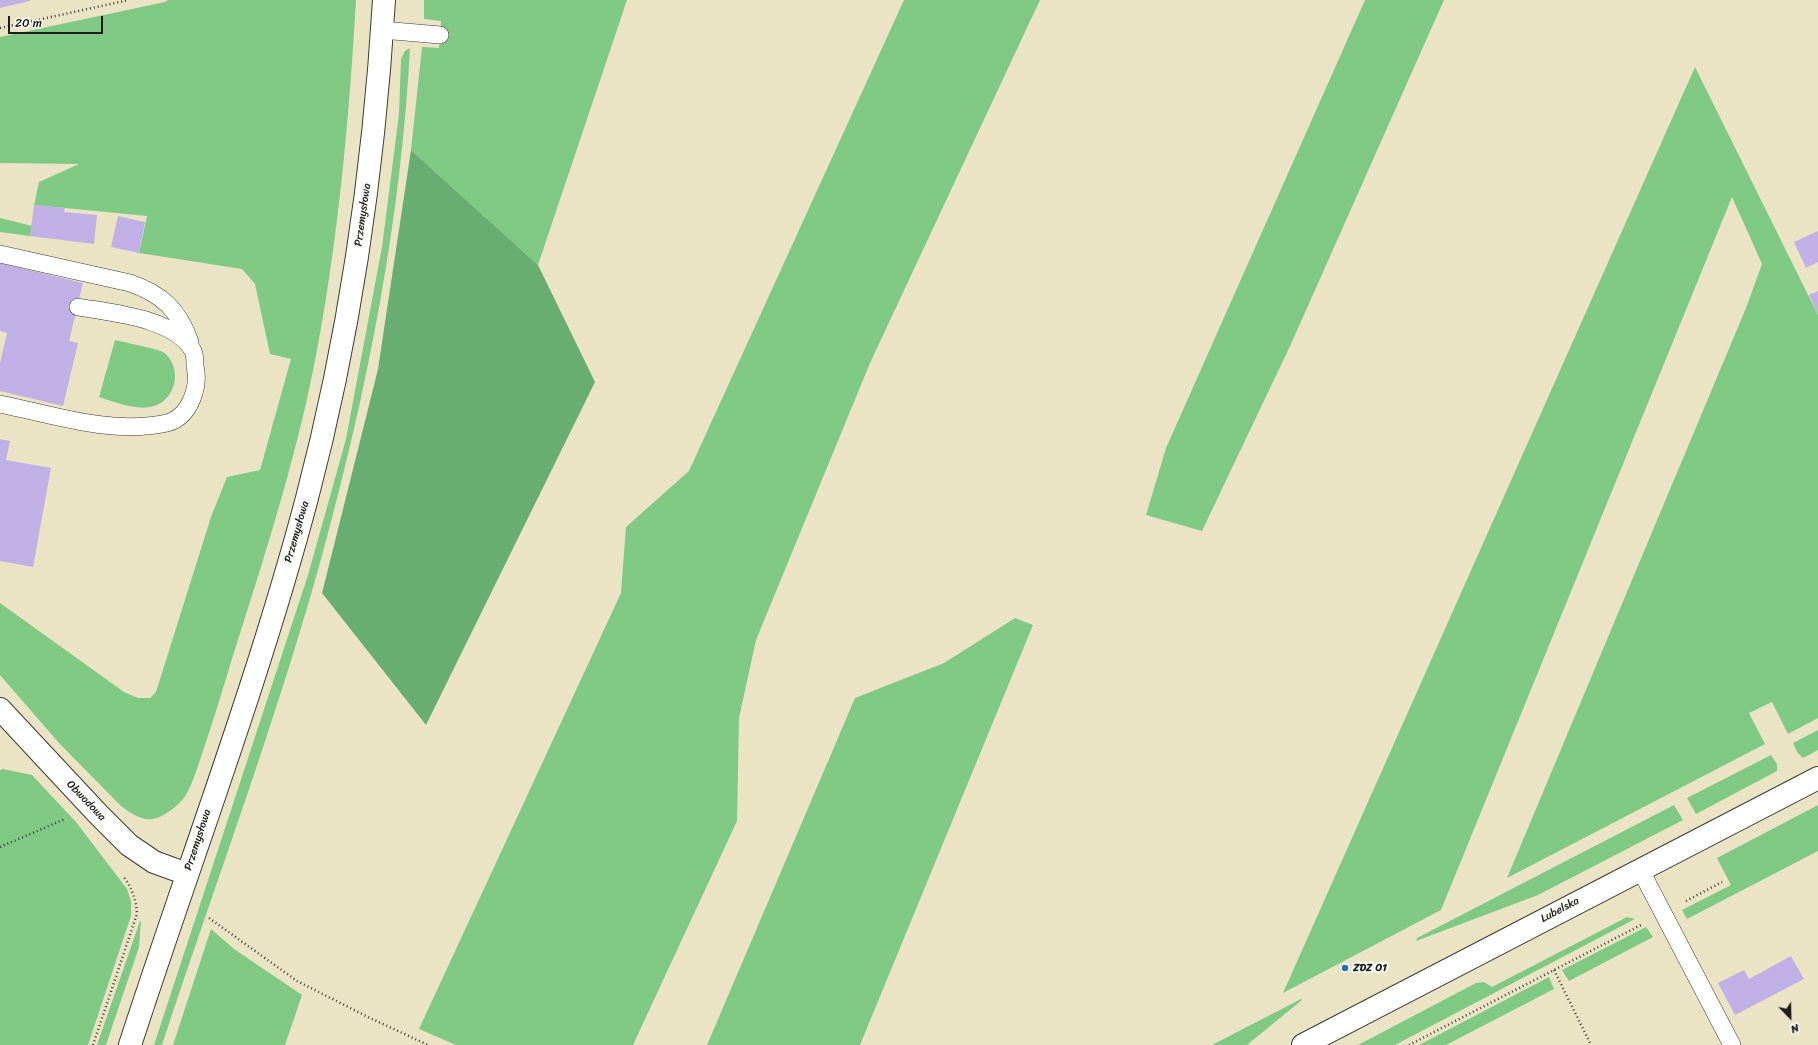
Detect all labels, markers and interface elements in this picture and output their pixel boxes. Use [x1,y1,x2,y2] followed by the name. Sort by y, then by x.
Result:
[10,8,105,34] scale bar
[15,12,42,34] text: 20 m
[352,183,374,247] street label: Przemysłowa
[282,500,312,564] street label: Przemysłowa
[64,778,108,824] street label: Obwodowa
[182,808,214,872] street label: Przemysłowa
[1539,894,1581,926] street label: Lubelska
[1353,961,1387,975] place label: ZDZ 01
[1340,963,1350,973] marker: ZDZ 01
[1770,997,1810,1037] north arrow
[1788,1018,1802,1039] text: N

